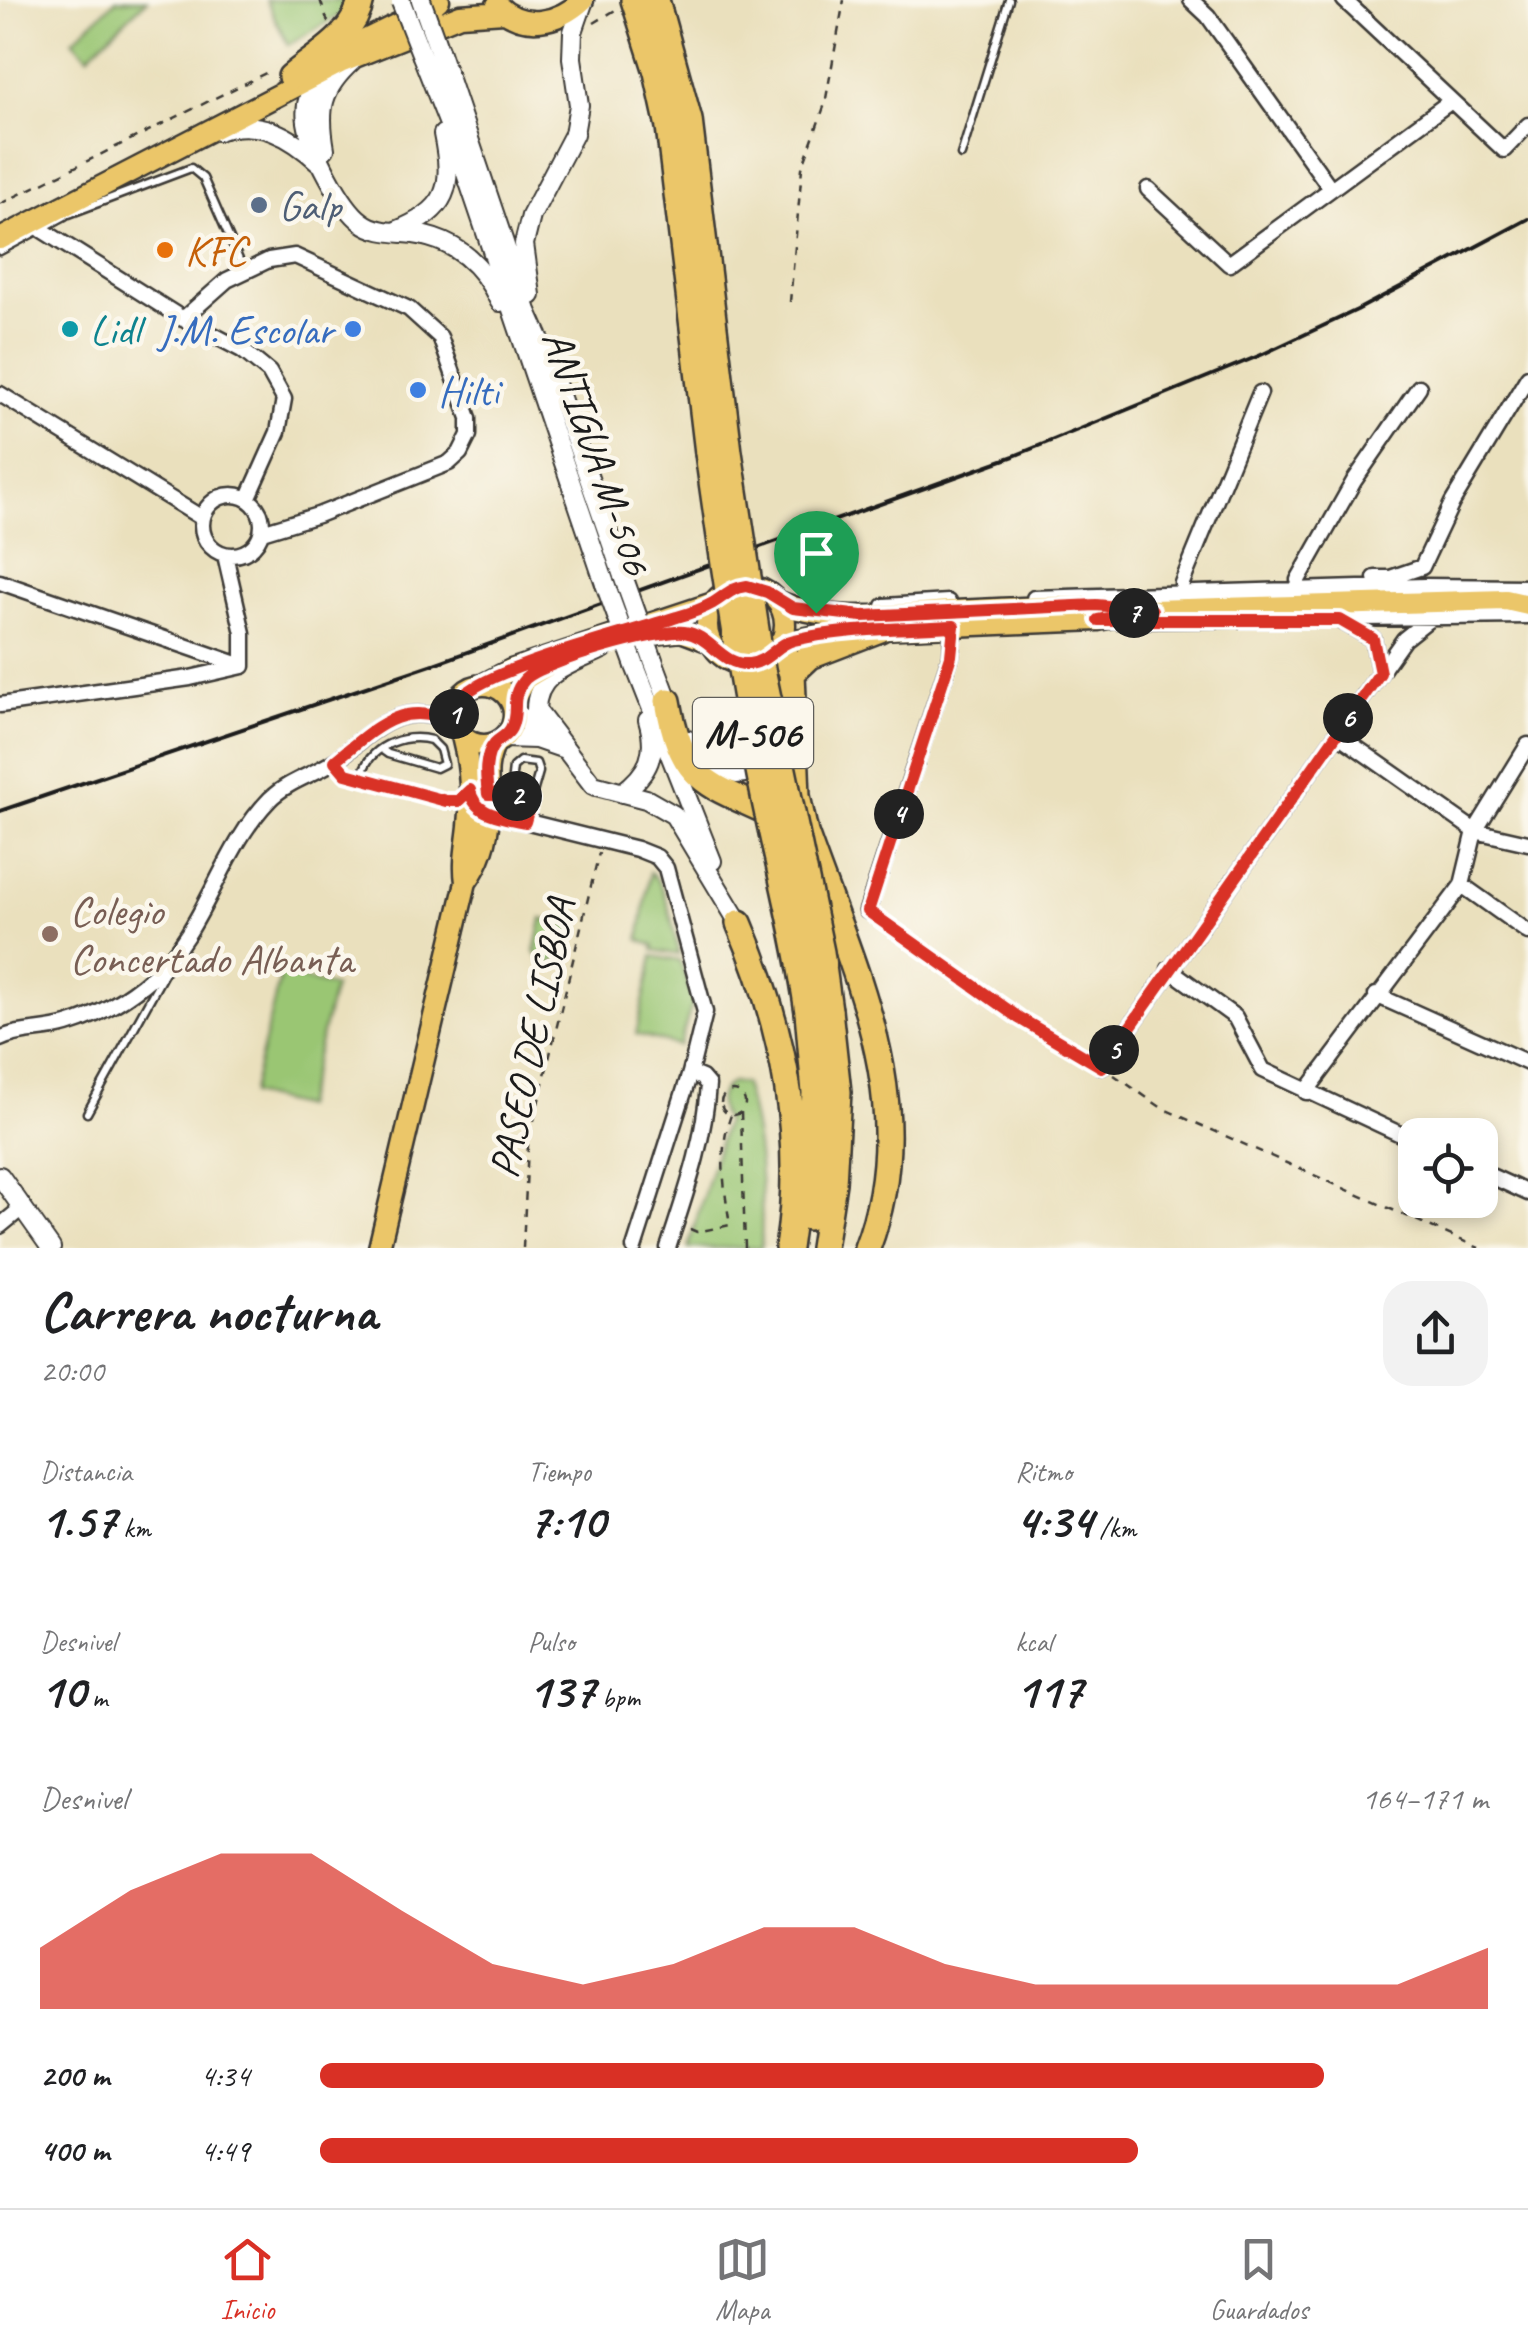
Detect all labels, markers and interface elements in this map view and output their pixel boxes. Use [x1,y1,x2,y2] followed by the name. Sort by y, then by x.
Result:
[279,180,343,233] place label: Galp
[248,194,270,216] marker: Galp
[185,225,251,278] place label: KFC
[154,239,176,261] marker: KFC
[90,304,147,357] place label: Lidl
[156,304,337,357] place label: J.M. Escolar
[59,318,81,340] marker: Lidl
[342,318,364,340] marker: J.M. Escolar
[530,323,663,583] street label: ANTIGUA M-506
[438,365,504,418] place label: Hilti
[407,379,429,401] marker: Hilti
[774,511,859,614] pin
[789,526,844,581] icon: arrive
[1109,588,1159,638] pin: 7
[1128,595,1140,630] text: 7
[429,689,479,739] pin: 1
[1323,693,1373,743] pin: 6
[448,696,460,731] text: 1
[693,698,813,768] road number: M-506
[1341,700,1355,735] text: 6
[492,771,542,821] pin: 2
[511,778,523,813] text: 2
[874,789,924,839] pin: 4
[893,796,905,831] text: 4
[70,885,357,986] place label: Colegio Concertado Albanta
[477,892,588,1182] street label: PASEO DE LISBOA
[39,923,61,945] marker: Colegio Concertado Albanta
[1089,1025,1139,1075] pin: 5
[1108,1032,1120,1067] text: 5
[1398,1118,1498,1218] map controls
[1398,1118,1498,1218] button: locate
[40,1277,377,1347] text: Carrera nocturna
[1383,1281,1488,1386] button: share
[40,1350,104,1391] text: 20:00
[40,1454,132,1489] text: Distancia
[528,1454,591,1489] text: Tiempo
[1015,1454,1072,1489] text: Ritmo
[40,1489,116,1552] text: 1.57
[528,1489,605,1552] text: 7:10
[1015,1489,1093,1552] text: 4:34
[116,1510,151,1545] text: km
[1093,1510,1136,1545] text: /km
[40,1624,116,1659] text: Desnivel
[528,1624,575,1659] text: Pulso
[1015,1624,1052,1659] text: kcal
[40,1659,85,1722] text: 10
[528,1659,595,1722] text: 137
[1015,1659,1083,1722] text: 117
[85,1680,107,1715] text: m
[595,1680,640,1715] text: bpm
[40,1778,127,1819] text: Desnivel
[1362,1778,1488,1819] text: 164–171 m
[40,2055,109,2096] text: 200 m
[200,2055,250,2096] text: 4:34
[40,2130,109,2171] text: 400 m
[200,2130,250,2171] text: 4:49
[220,2232,275,2327] tab: Inicio
[715,2232,770,2327] tab: Mapa
[1210,2232,1308,2327] tab: Guardados

